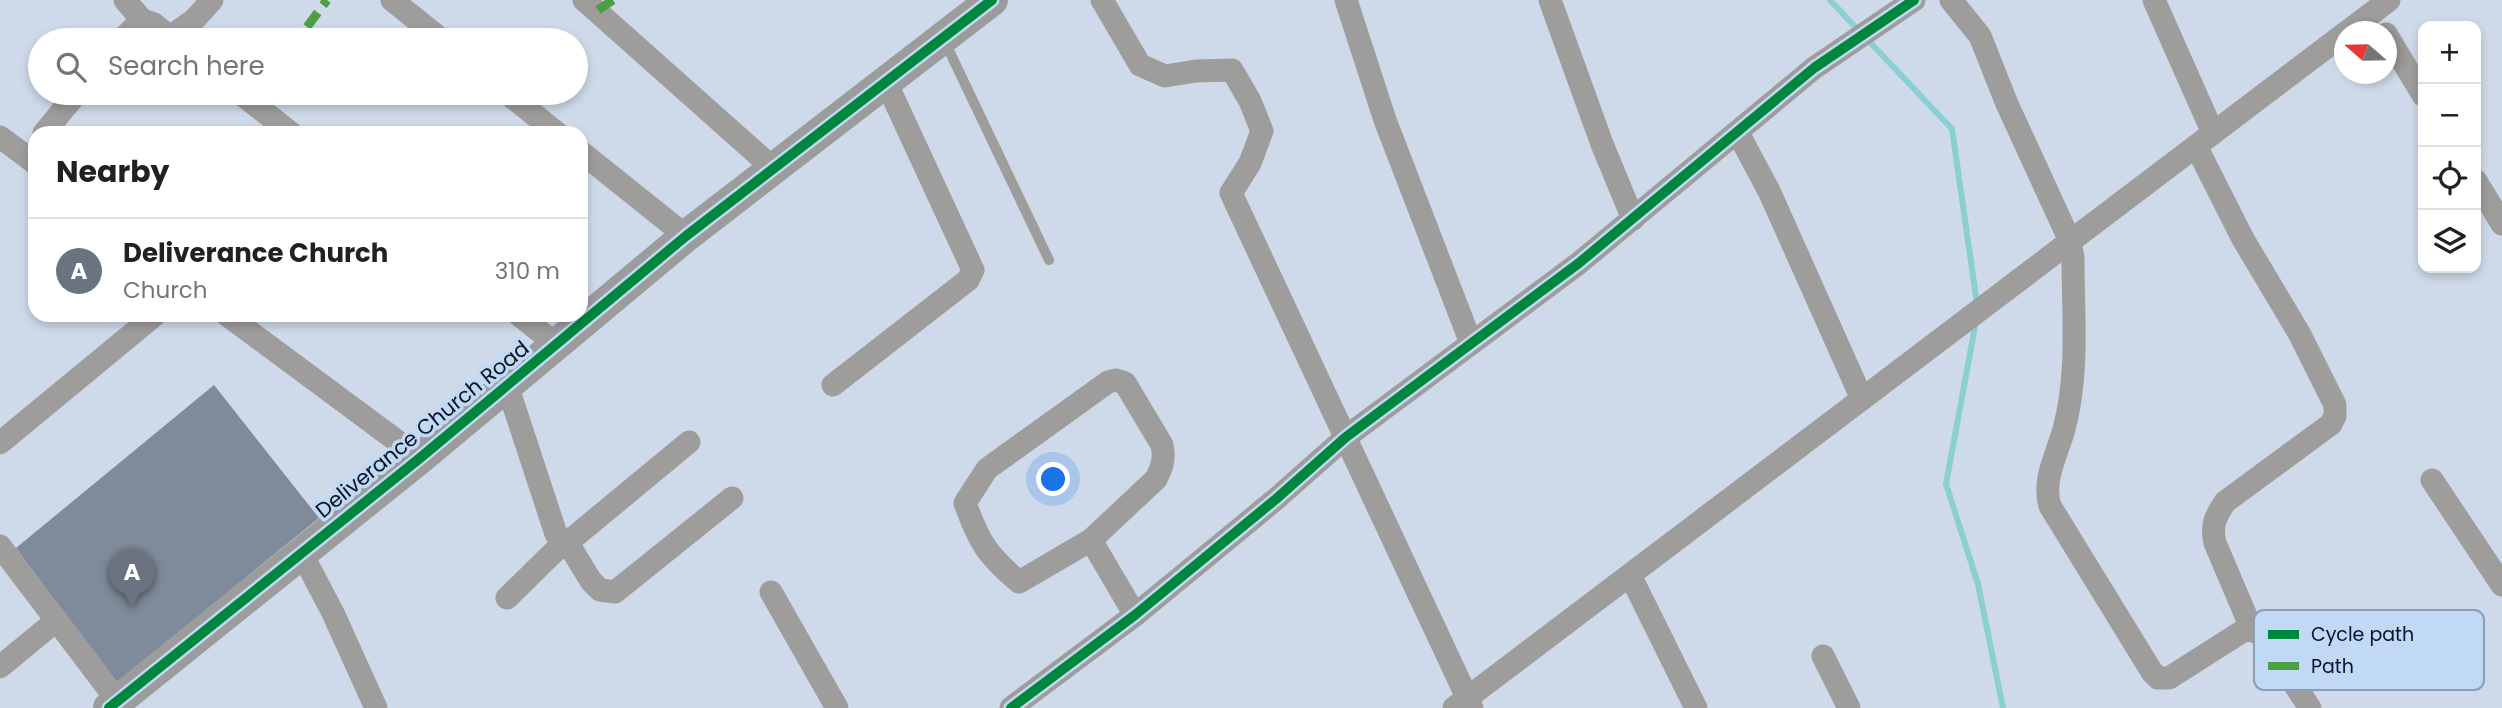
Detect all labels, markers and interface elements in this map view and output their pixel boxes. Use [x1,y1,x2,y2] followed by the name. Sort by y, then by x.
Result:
[2334,21,2397,84] north arrow
[2418,21,2481,273] map controls
[2418,21,2481,84] button: +
[28,28,588,105] search box
[52,48,90,86] icon: search
[108,48,265,84] text: Search here
[2418,84,2481,147] button: −
[2418,147,2481,210] button: locate
[56,150,170,193] text: Nearby
[2418,210,2481,273] button: layers
[123,235,388,271] text: Deliverance Church
[71,255,87,287] text: A
[495,255,560,287] text: 310 m
[123,274,207,306] text: Church
[309,334,535,524] street label: Deliverance Church Road
[1036,462,1070,496] your location
[109,549,155,607] pin: A
[2254,610,2484,690] legend
[2311,621,2414,648] text: Cycle path
[2311,653,2354,680] text: Path

